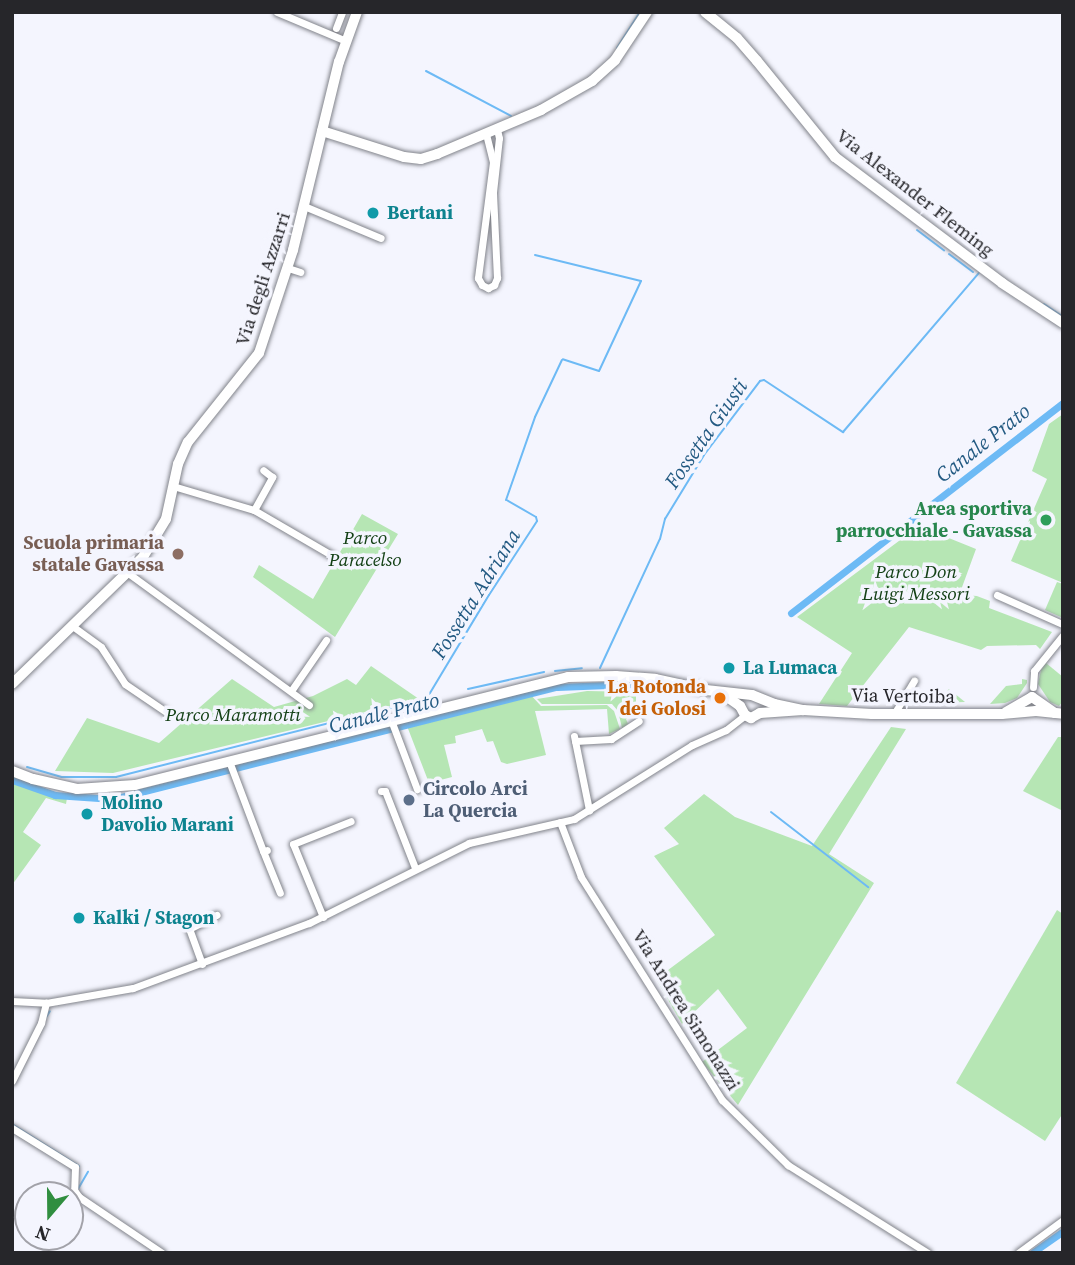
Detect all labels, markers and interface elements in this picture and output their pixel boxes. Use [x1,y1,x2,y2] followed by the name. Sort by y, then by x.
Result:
[831,124,999,262] street label: Via Alexander Fleming
[387,202,453,224] place label: Bertani
[365,205,381,221] marker: Bertani
[231,209,295,349] street label: Via degli Azzarri
[659,375,753,493] water label: Fossetta Giusti
[931,398,1035,488] water label: Canale Prato
[836,498,1032,542] place label: Area sportiva parrocchiale - Gavassa
[1038,512,1054,528] marker: Area sportiva parrocchiale - Gavassa
[426,524,526,664] water label: Fossetta Adriana
[328,527,402,571] park label: Parco Paracelso
[23,532,164,576] place label: Scuola primaria statale Gavassa
[170,546,186,562] marker: Scuola primaria statale Gavassa
[862,561,970,605] park label: Parco Don Luigi Messori
[743,657,837,679] place label: La Lumaca
[721,660,737,676] marker: La Lumaca
[607,676,706,720] place label: La Rotonda dei Golosi
[851,684,955,708] street label: Via Vertoiba
[326,687,442,739] water label: Canale Prato
[712,690,728,706] marker: La Rotonda dei Golosi
[165,704,301,726] park label: Parco Maramotti
[423,778,528,822] place label: Circolo Arci La Quercia
[101,792,234,836] place label: Molino Davolio Marani
[401,792,417,808] marker: Circolo Arci La Quercia
[79,806,95,822] marker: Molino Davolio Marani
[93,907,214,929] place label: Kalki / Stagon
[71,910,87,926] marker: Kalki / Stagon
[627,925,745,1095] street label: Via Andrea Simonazzi
[14,1181,84,1251] north arrow
[32,1219,53,1248] text: N

